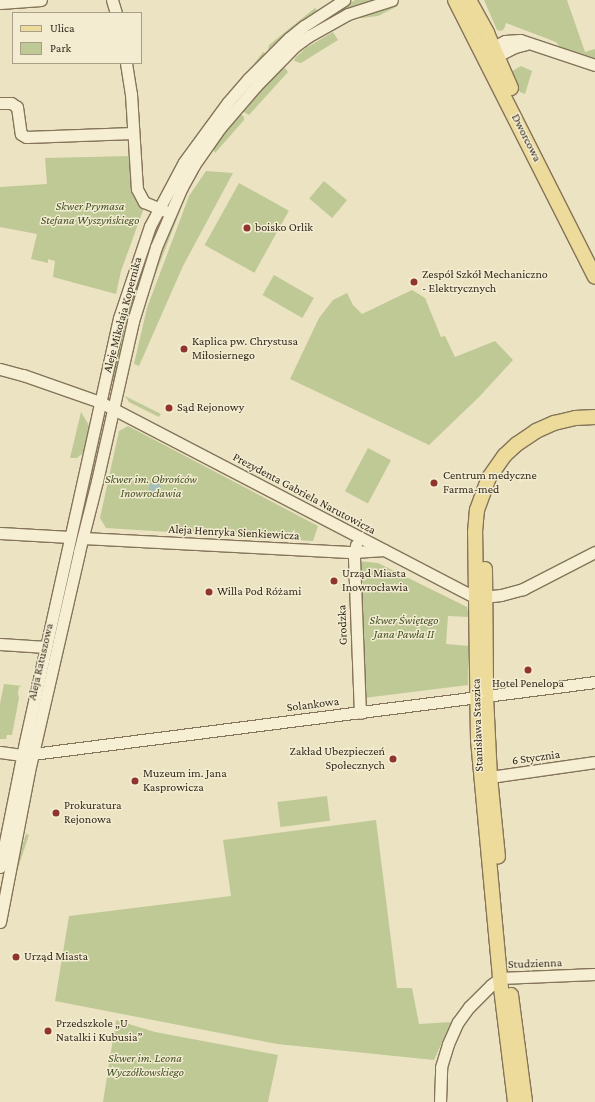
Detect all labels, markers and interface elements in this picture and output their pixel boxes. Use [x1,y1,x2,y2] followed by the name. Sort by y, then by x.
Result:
[12,12,142,64] legend
[50,21,75,35] text: Ulica
[50,41,71,55] text: Park
[508,112,544,164] street label: Dworcowa
[41,200,139,228] park label: Skwer Prymasa Stefana Wyszyńskiego
[255,221,313,235] place label: boisko Orlik
[242,223,252,233] marker: boisko Orlik
[101,256,145,374] street label: Aleje Mikołaja Kopernika
[422,268,548,296] place label: Zespół Szkół Mechaniczno - Elektrycznych
[409,277,419,287] marker: Zespół Szkół Mechaniczno - Elektrycznych
[192,335,298,363] place label: Kaplica pw. Chrystusa Miłosiernego
[179,344,189,354] marker: Kaplica pw. Chrystusa Miłosiernego
[177,401,244,415] place label: Sąd Rejonowy
[164,403,174,413] marker: Sąd Rejonowy
[230,450,378,538] street label: Prezydenta Gabriela Narutowicza
[443,469,537,497] place label: Centrum medyczne Farma-med
[105,473,197,501] park label: Skwer im. Obrońców Inowrocławia
[428,477,440,489] marker: Centrum medyczne Farma-med
[168,522,300,544] street label: Aleja Henryka Sienkiewicza
[342,567,408,595] place label: Urząd Miasta Inowrocławia
[329,576,339,586] marker: Urząd Miasta Inowrocławia
[217,585,301,599] place label: Willa Pod Różami
[204,587,214,597] marker: Willa Pod Różami
[335,605,351,645] street label: Grodzka
[370,614,438,642] park label: Skwer Świętego Jana Pawła II
[25,622,57,702] street label: Aleja Ratuszowa
[523,665,533,675] marker: Hotel Penelopa
[492,677,564,691] place label: Hotel Penelopa
[469,678,487,772] street label: Stanisława Staszica
[286,695,340,715] street label: Solankowa
[289,745,385,773] place label: Zakład Ubezpieczeń Społecznych
[511,747,561,769] street label: 6 Stycznia
[388,754,398,764] marker: Zakład Ubezpieczeń Społecznych
[143,767,227,795] place label: Muzeum im. Jana Kasprowicza
[130,776,140,786] marker: Muzeum im. Jana Kasprowicza
[64,799,122,827] place label: Prokuratura Rejonowa
[51,808,61,818] marker: Prokuratura Rejonowa
[24,950,88,964] place label: Urząd Miasta
[11,952,21,962] marker: Urząd Miasta
[508,956,562,972] street label: Studzienna
[56,1017,142,1045] place label: Przedszkole „U Natalki i Kubusia”
[43,1026,53,1036] marker: Przedszkole „U Natalki i Kubusia”
[106,1052,184,1080] park label: Skwer im. Leona Wyczółkowskiego

